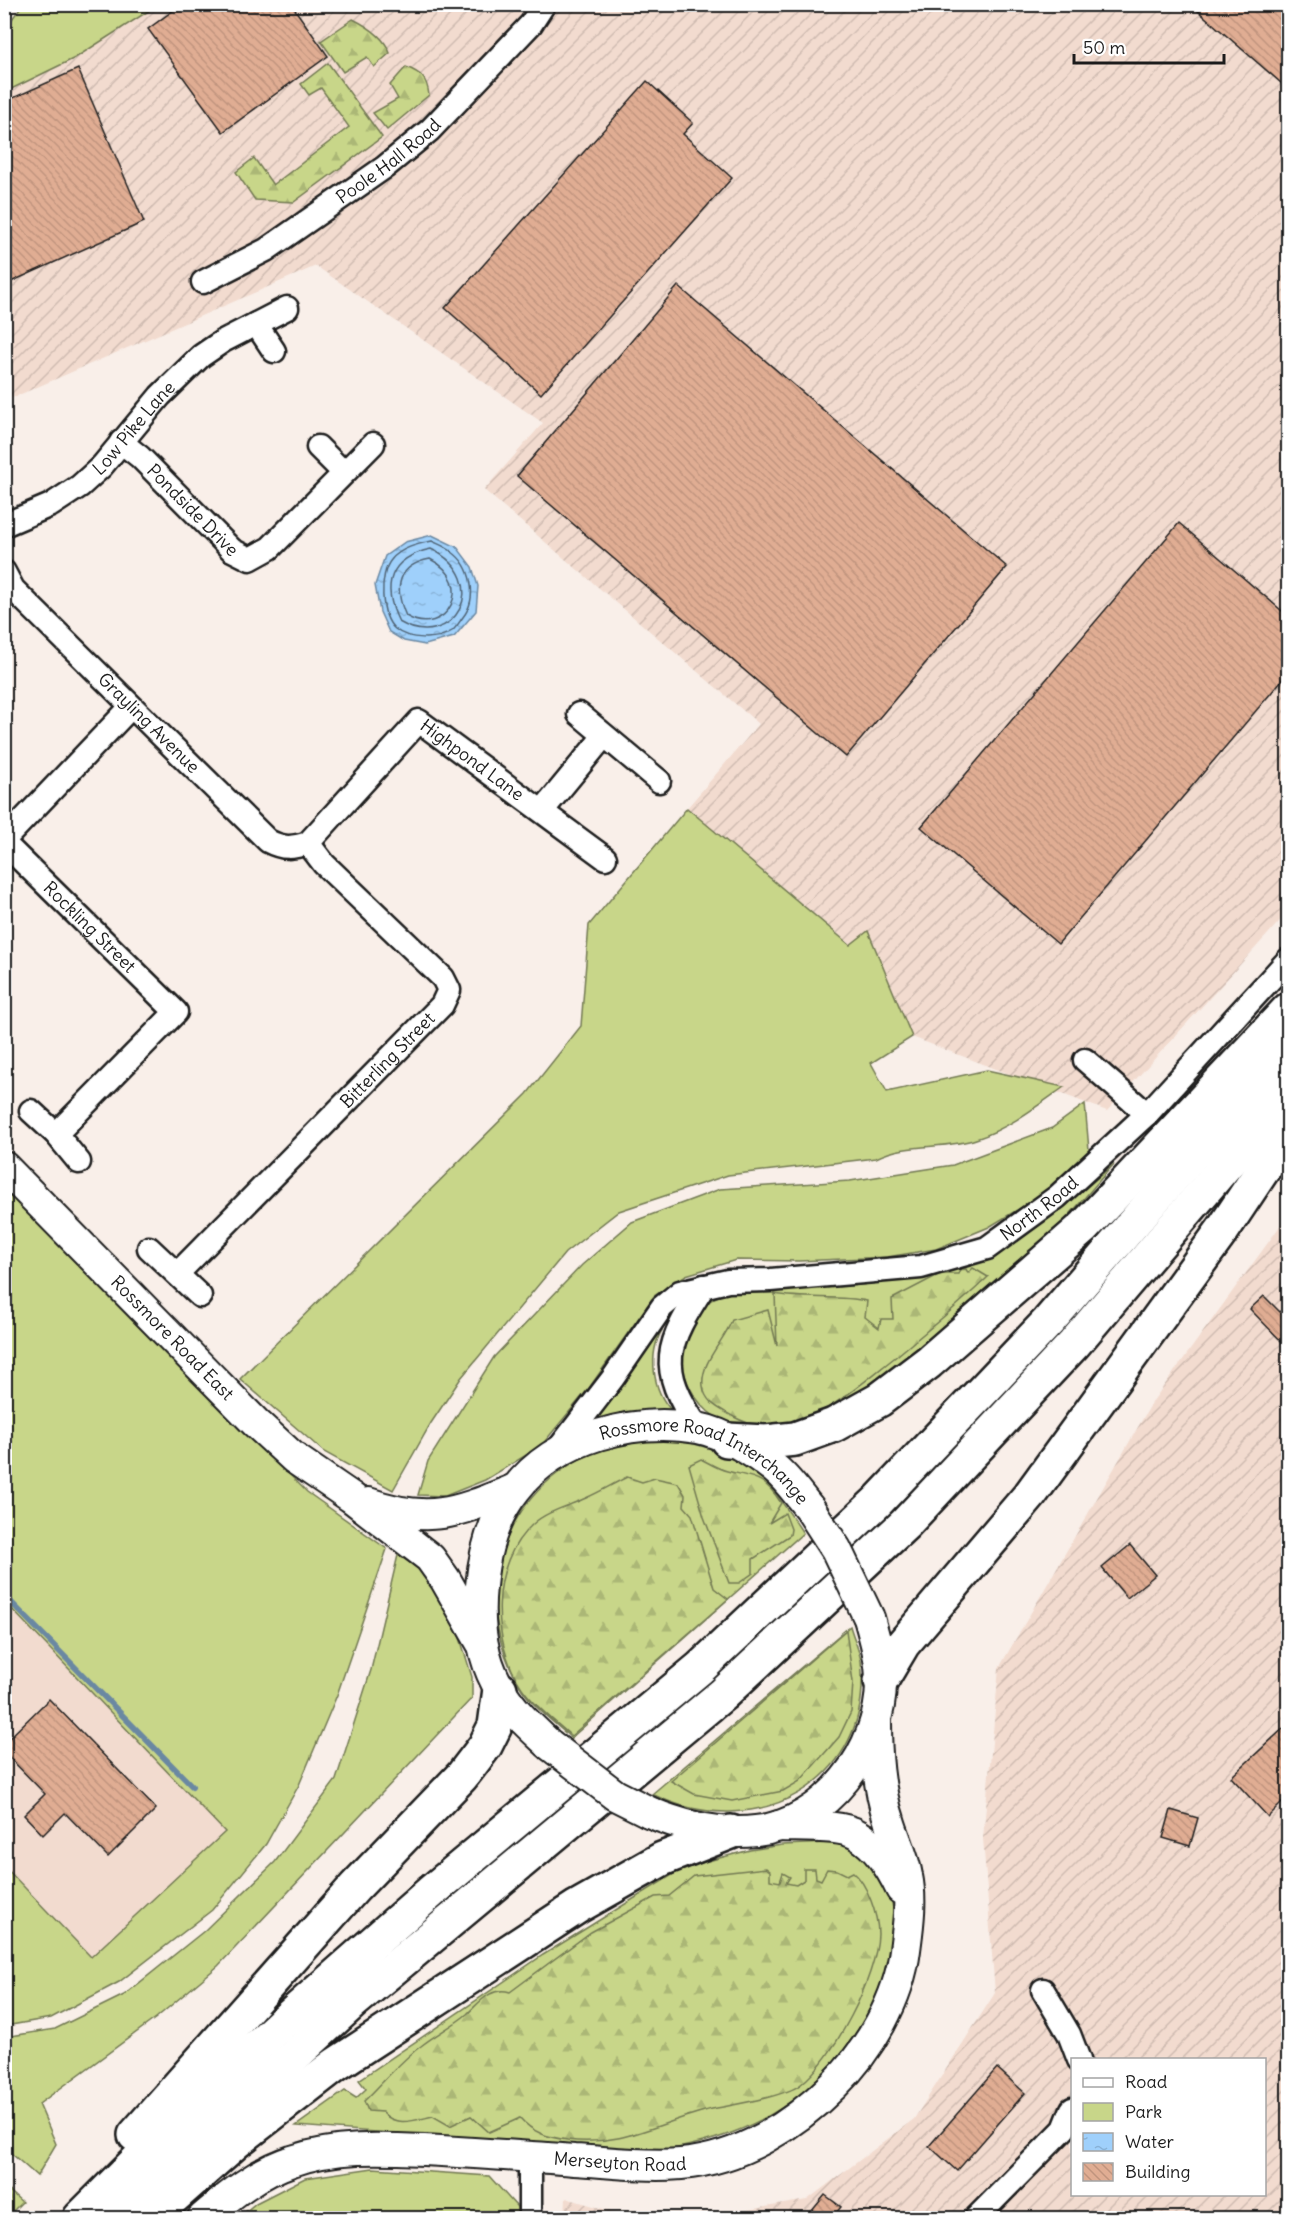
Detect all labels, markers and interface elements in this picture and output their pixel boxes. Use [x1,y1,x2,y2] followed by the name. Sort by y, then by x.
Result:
[1074,27,1224,65] scale bar
[1083,36,1125,59] text: 50 m
[331,113,446,209] street label: Poole Hall Road
[88,376,180,480] street label: Low Pike Lane
[142,459,244,561] street label: Pondside Drive
[93,668,205,778] street label: Grayling Avenue
[416,714,529,805] street label: Highpond Lane
[39,876,141,977] street label: Rockling Street
[335,1007,440,1113] street label: Bitterling Street
[995,1171,1083,1246] street label: North Road
[106,1270,239,1405] street label: Rossmore Road East
[596,1413,814,1509] street label: Rossmore Road Interchange
[1071,2058,1266,2196] legend
[1125,2070,1168,2093] text: Road
[1125,2100,1162,2123] text: Park
[1125,2130,1175,2153] text: Water
[553,2146,688,2176] street label: Merseyton Road
[1125,2160,1190,2183] text: Building

